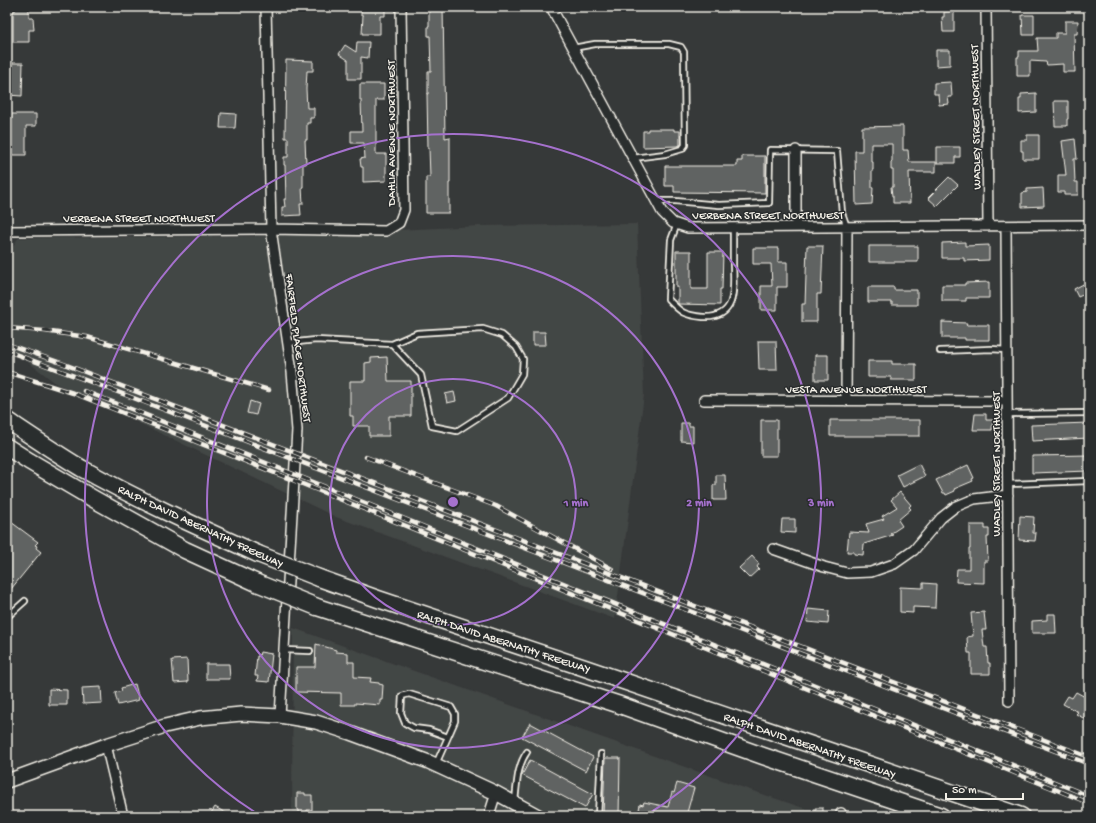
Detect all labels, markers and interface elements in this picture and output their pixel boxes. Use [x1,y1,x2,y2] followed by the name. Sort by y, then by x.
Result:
[969,43,985,190] street label: WADLEY STREET NORTHWEST
[386,59,400,207] street label: DAHLIA AVENUE NORTHWEST
[691,210,845,224] street label: VERBENA STREET NORTHWEST
[62,213,216,227] street label: VERBENA STREET NORTHWEST
[281,272,313,425] street label: FAIRFIELD PLACE NORTHWEST
[784,384,928,398] street label: VESTA AVENUE NORTHWEST
[991,390,1005,536] street label: WADLEY STREET NORTHWEST
[115,483,286,573] street label: RALPH DAVID ABERNATHY FREEWAY
[446,495,460,509] centre of rings
[563,497,589,511] text: 1 min
[686,497,712,511] text: 2 min
[807,497,834,511] text: 3 min
[415,608,592,678] street label: RALPH DAVID ABERNATHY FREEWAY
[721,711,898,783] street label: RALPH DAVID ABERNATHY FREEWAY
[946,775,1023,801] scale bar
[952,784,977,798] text: 50 m

